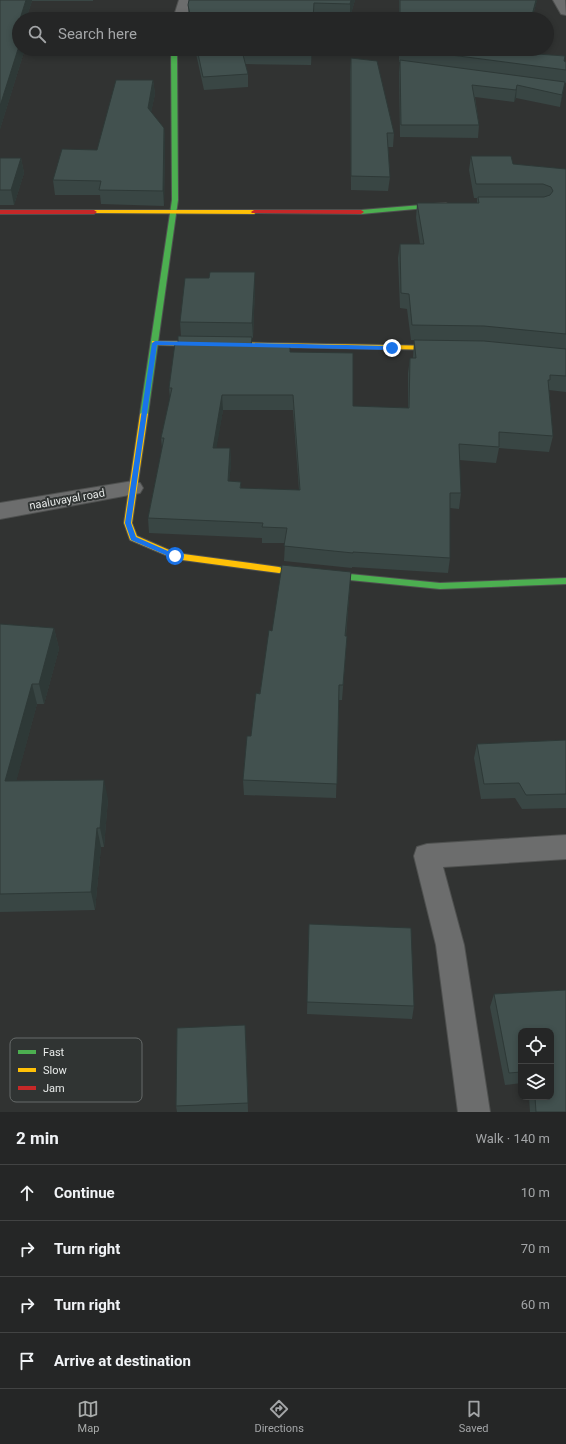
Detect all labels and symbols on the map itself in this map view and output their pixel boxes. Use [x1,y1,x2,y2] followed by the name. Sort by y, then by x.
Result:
[383,339,401,357] route end
[28,486,106,513] street label: naaluvayal road
[166,547,184,565] route start
[10,1038,142,1102] legend
[43,1046,65,1059] text: Fast
[43,1064,67,1077] text: Slow
[43,1082,65,1095] text: Jam

